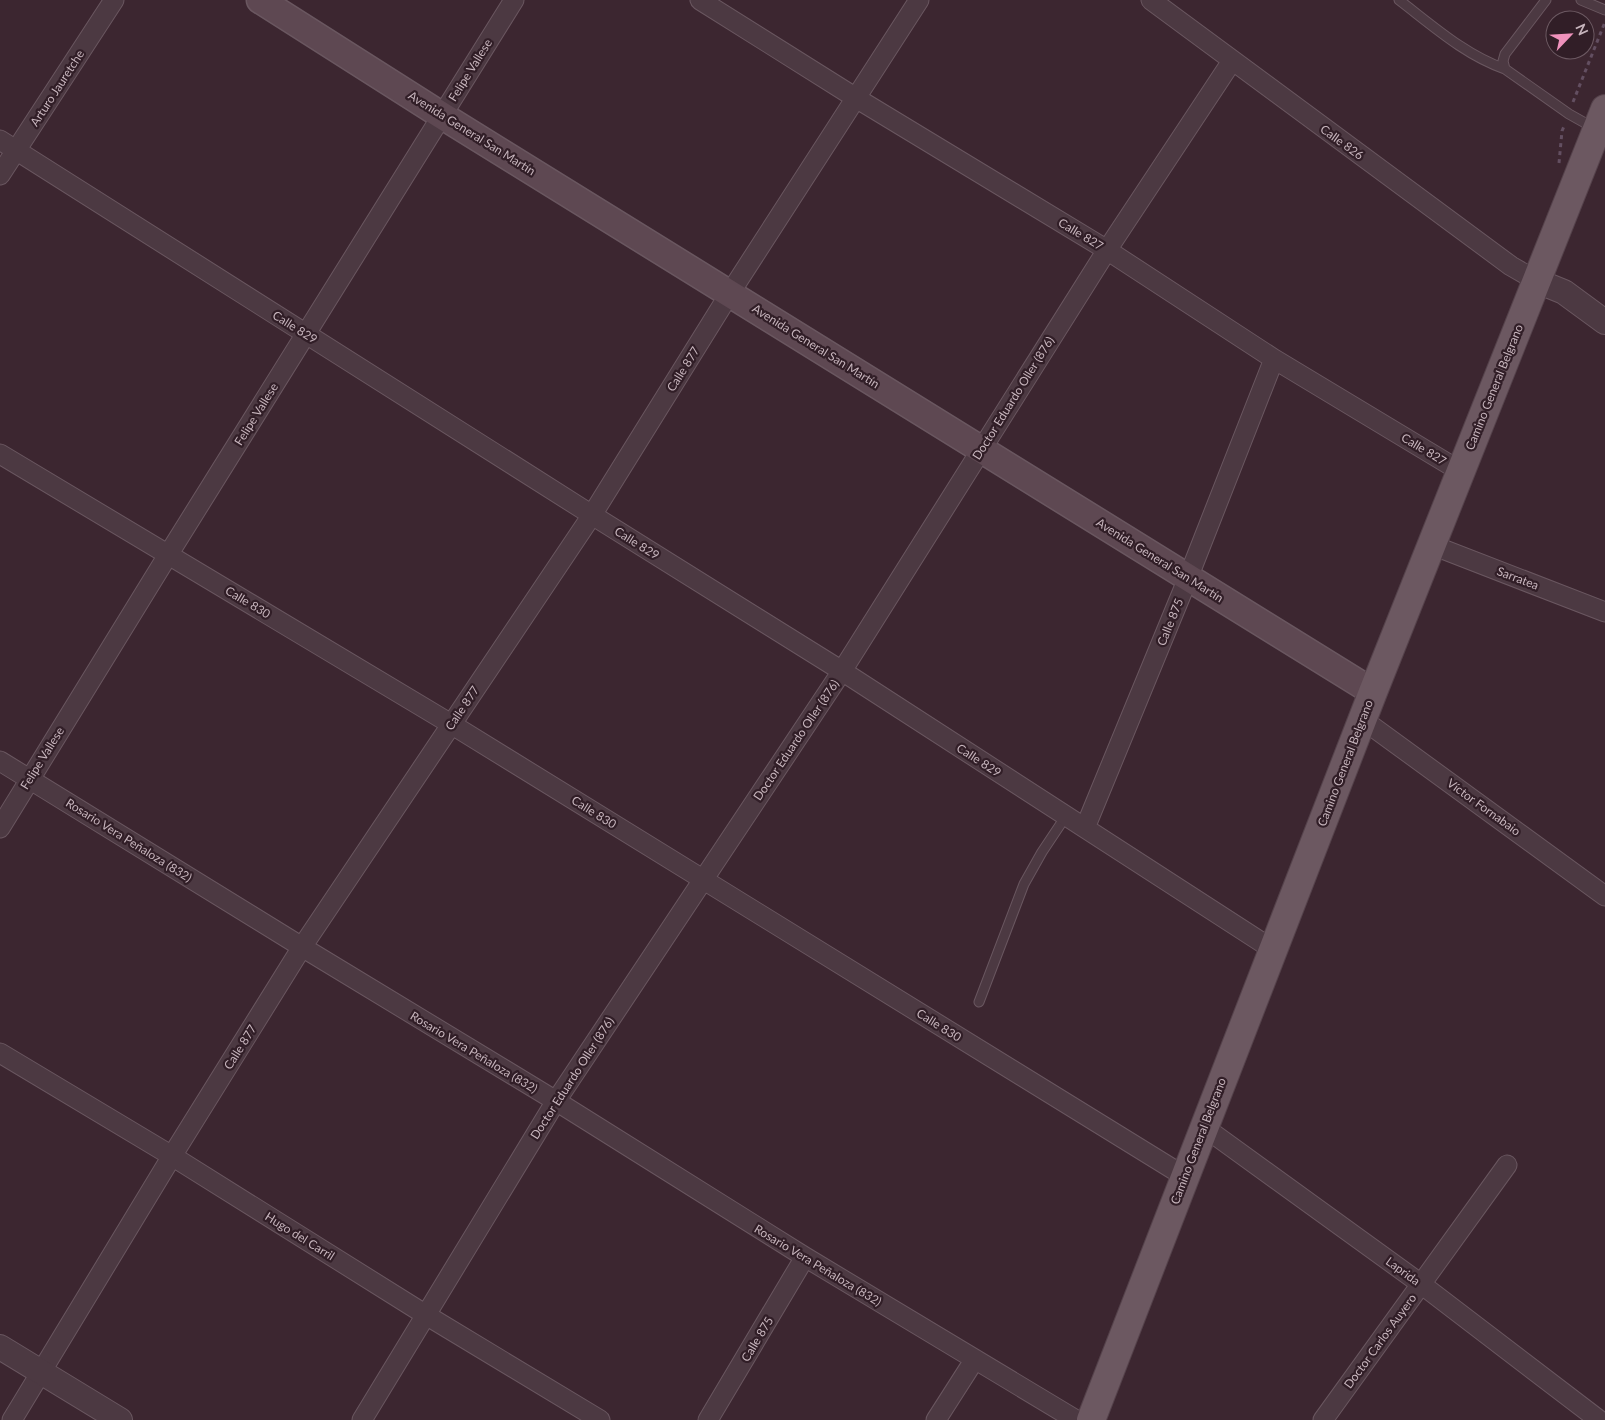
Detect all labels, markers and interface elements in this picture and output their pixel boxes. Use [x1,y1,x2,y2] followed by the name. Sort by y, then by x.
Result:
[1545,10,1595,60] north arrow
[1572,21,1592,38] text: N
[445,36,495,104] street label: Felipe Vallese
[27,47,87,129] street label: Arturo Jauretche
[406,88,538,178] street label: Avenida General San Martín
[1317,121,1367,163] street label: Calle 826
[1056,215,1106,253] street label: Calle 827
[750,301,882,391] street label: Avenida General San Martín
[270,307,320,347] street label: Calle 829
[1462,322,1526,452] street label: Camino General Belgrano
[969,334,1057,462] street label: Doctor Eduardo Oller (876)
[663,344,703,394] street label: Calle 877
[231,380,281,448] street label: Felipe Vallese
[1399,430,1449,468] street label: Calle 827
[1094,515,1226,605] street label: Avenida General San Martín
[612,523,662,563] street label: Calle 829
[1495,563,1541,593] street label: Sarratea
[223,583,273,621] street label: Calle 830
[1154,596,1186,648] street label: Calle 875
[750,677,842,803] street label: Doctor Eduardo Oller (876)
[442,683,482,733] street label: Calle 877
[1314,697,1376,828] street label: Camino General Belgrano
[17,724,67,792] street label: Felipe Vallese
[954,740,1004,780] street label: Calle 829
[1444,775,1524,839] street label: Víctor Fornabaio
[569,792,619,832] street label: Calle 830
[63,795,195,885] street label: Rosario Vera Peñaloza (832)
[914,1005,964,1045] street label: Calle 830
[408,1008,540,1096] street label: Rosario Vera Peñaloza (832)
[527,1014,617,1142] street label: Doctor Eduardo Oller (876)
[220,1022,260,1072] street label: Calle 877
[1167,1075,1229,1206] street label: Camino General Belgrano
[262,1209,338,1263] street label: Hugo del Carril
[752,1221,884,1309] street label: Rosario Vera Peñaloza (832)
[1383,1254,1423,1288] street label: Laprida
[1341,1290,1420,1391] street label: Doctor Carlos Auyero
[738,1314,776,1364] street label: Calle 875

